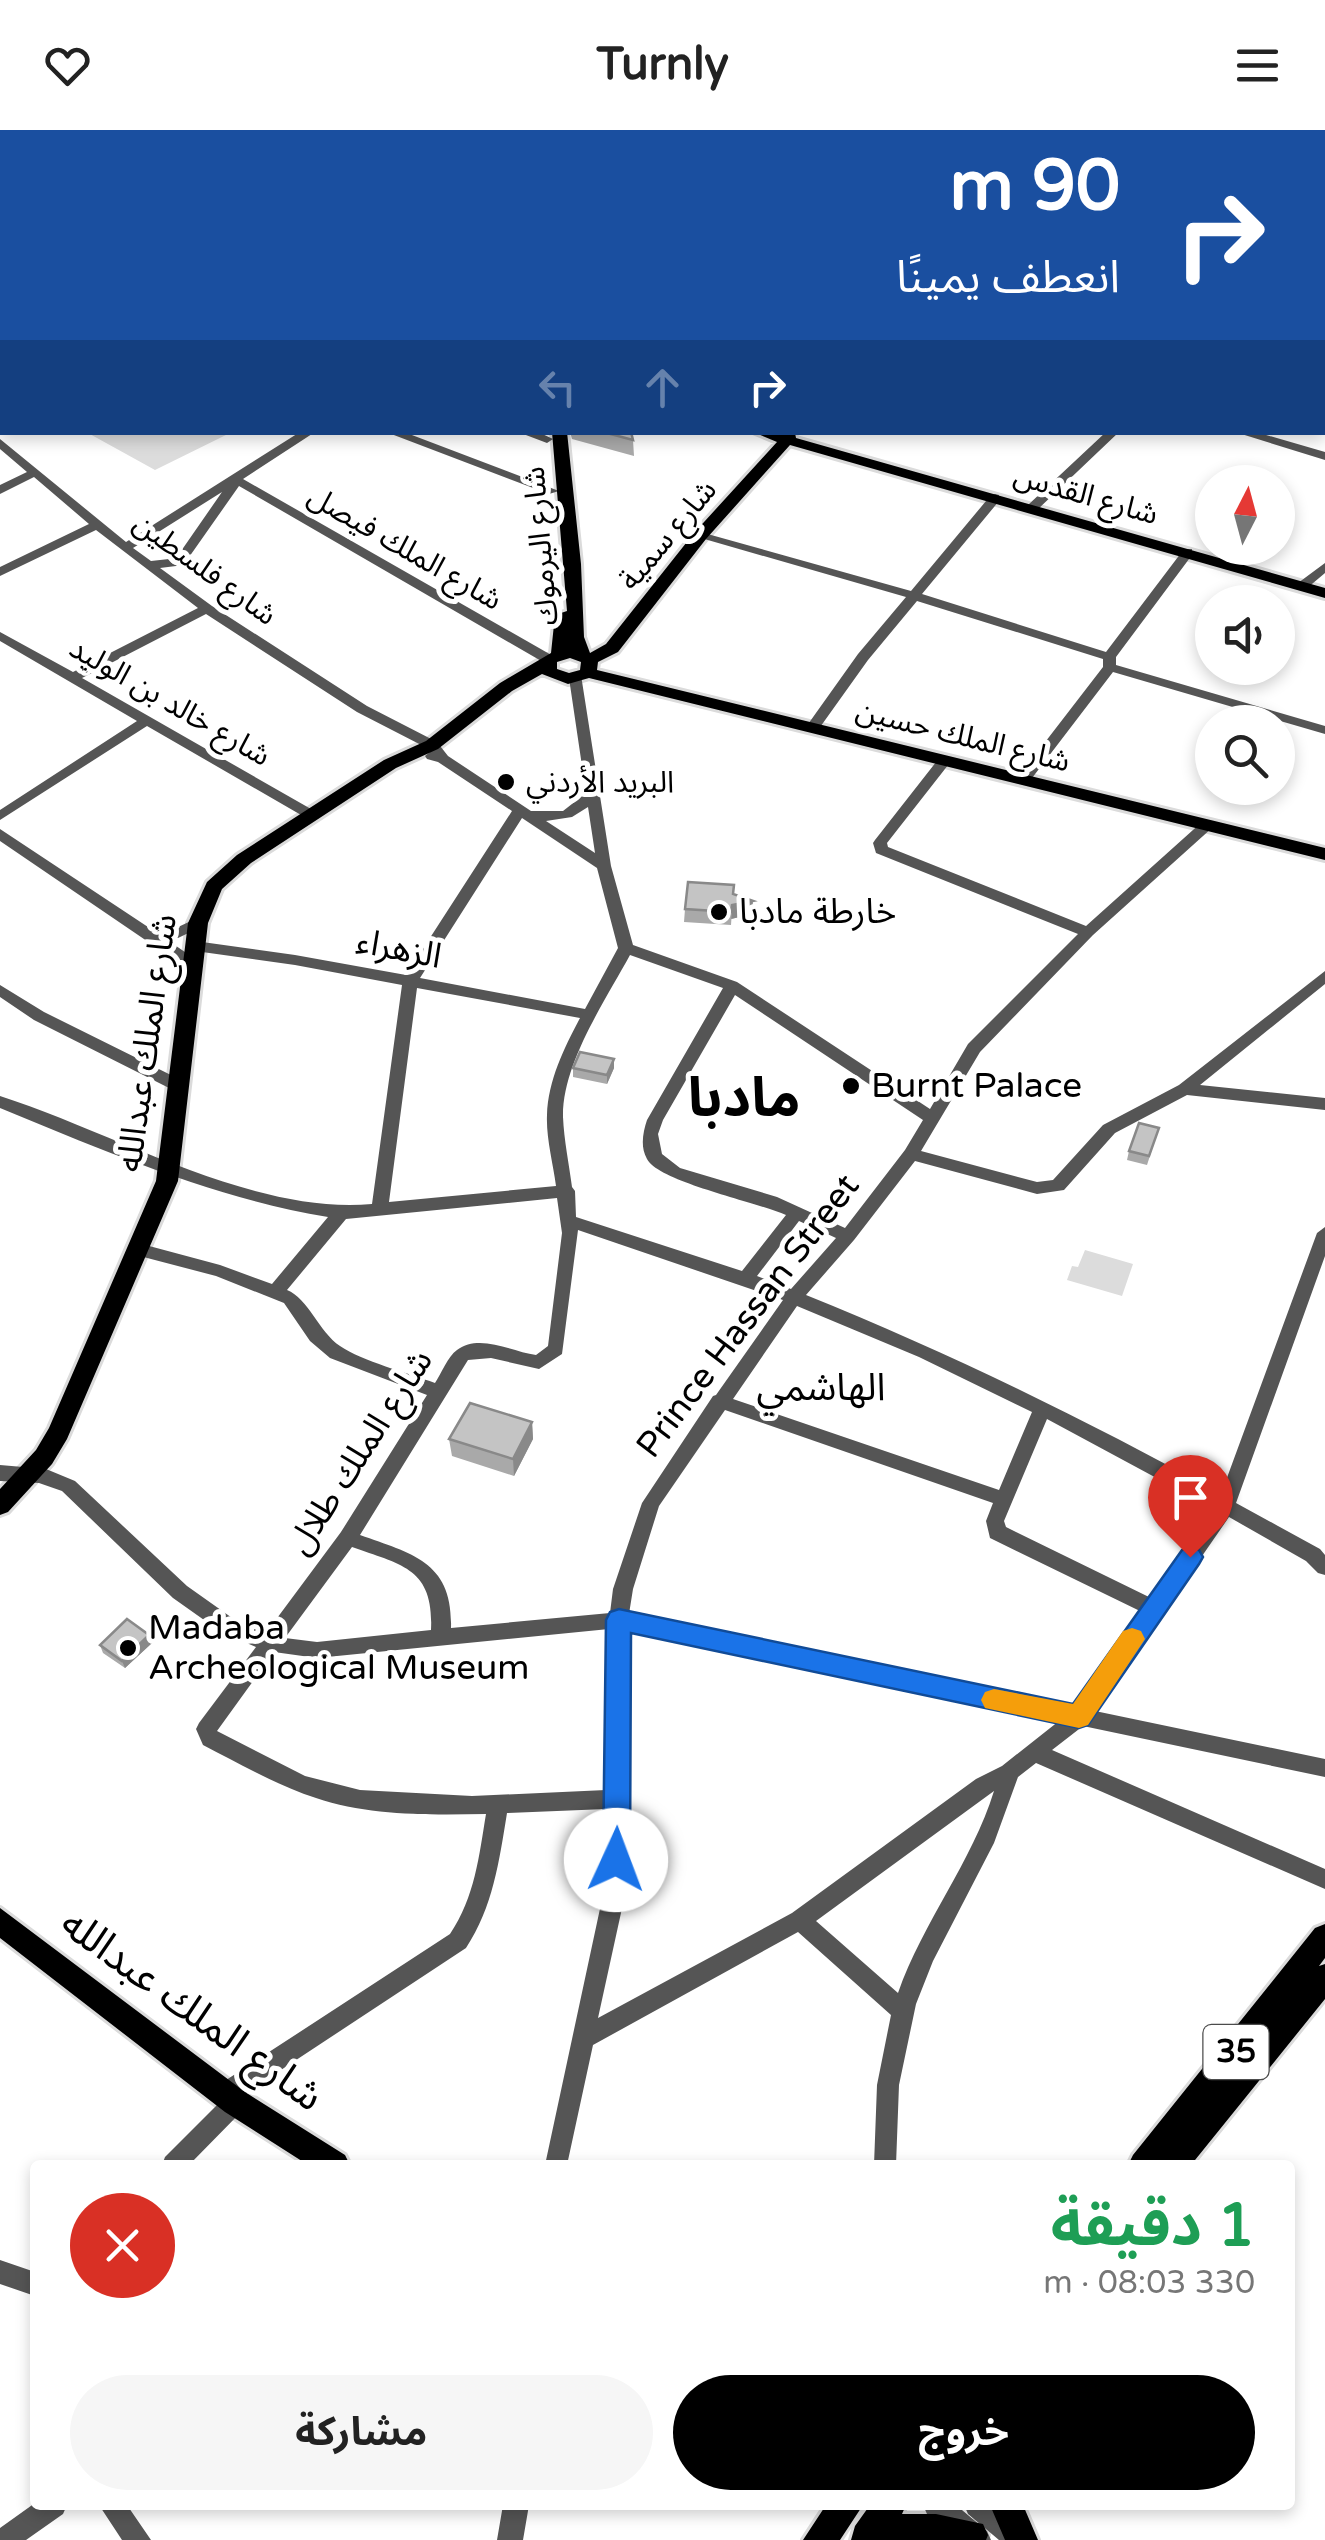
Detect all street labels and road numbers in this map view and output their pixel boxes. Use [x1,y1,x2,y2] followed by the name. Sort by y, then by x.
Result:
[1009,457,1162,536] street label: شارع القدس
[516,465,569,627] street label: شارع اليرموك
[611,472,727,600] street label: شارع سمية
[300,477,509,621] street label: شارع الملك فيصل
[124,504,284,636] street label: شارع فلسطين
[61,629,277,777] street label: شارع خالد بن الوليد
[851,692,1074,783] street label: شارع الملك حسين
[108,911,190,1175] street label: شارع الملك عبدالله
[353,920,445,978] street label: الزهراء
[628,1166,868,1466] street label: Prince Hassan Street
[278,1342,445,1565] street label: شارع الملك طلال
[48,1898,333,2126] street label: شارع الملك عبدالله
[1204,2025,1268,2079] road number: 35

